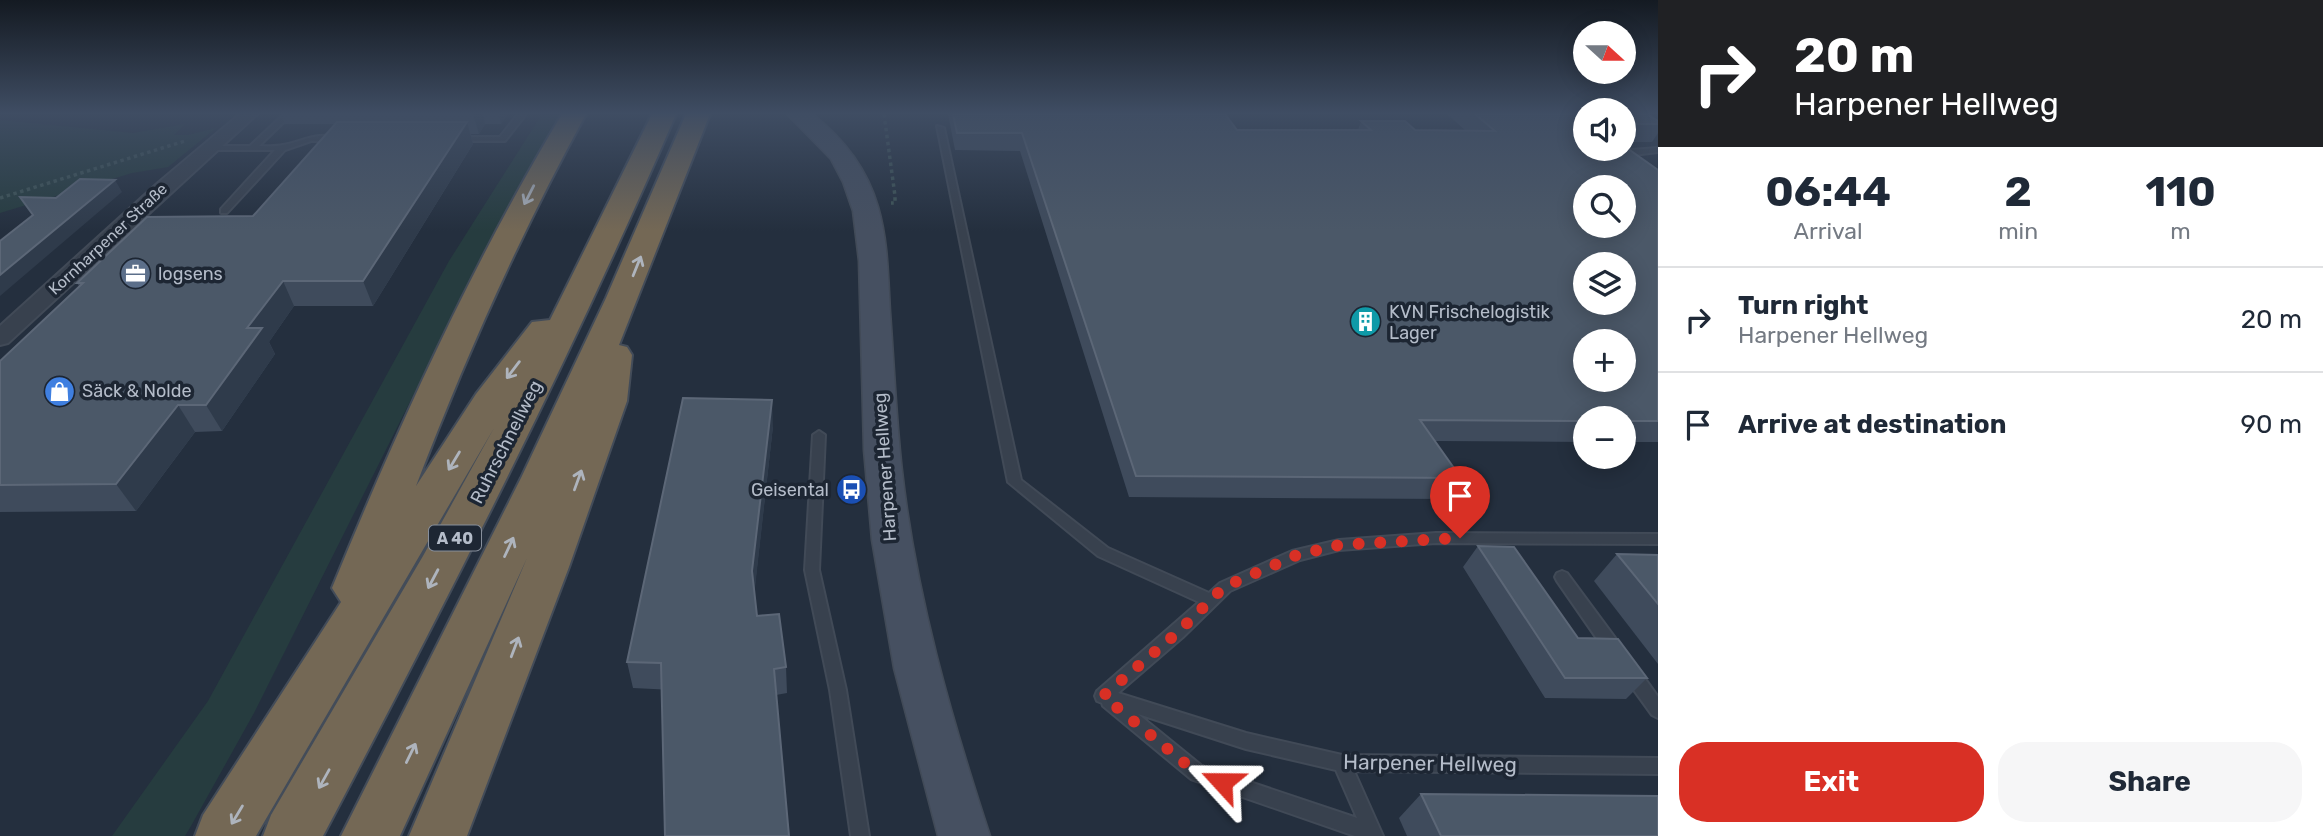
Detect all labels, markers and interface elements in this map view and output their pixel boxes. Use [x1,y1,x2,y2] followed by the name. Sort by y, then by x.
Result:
[1573,21,1636,84] north arrow
[1573,21,1636,469] map controls
[1794,26,1915,84] text: 20 m
[1679,28,1770,119] icon: right
[1794,85,2059,123] text: Harpener Hellweg
[1573,98,1636,161] button: sound
[1765,167,1891,217] text: 06:44
[2004,167,2032,217] text: 2
[2145,167,2216,217] text: 110
[1573,175,1636,238] button: search
[45,179,171,299] street label: Kornharpener Straße
[521,184,535,205] one-way arrow
[1794,217,1863,245] text: Arrival
[1998,217,2038,245] text: min
[2170,217,2191,245] text: m
[1573,252,1636,315] button: layers
[632,256,645,277] one-way arrow
[118,257,152,291] office icon: logsens
[158,263,223,285] place label: logsens
[1738,290,1868,321] text: Turn right
[1389,301,1551,344] place label: KVN Frischelogistik Lager
[1679,301,1717,339] icon: right
[2241,304,2302,335] text: 20 m
[1349,305,1383,339] building icon: KVN Frischelogistik Lager
[1738,321,1928,349] text: Harpener Hellweg
[1573,329,1636,392] button: +
[505,360,520,379] one-way arrow
[42,374,76,408] shop icon: Säck & Nolde
[465,377,547,507] street label: Ruhrschnellweg
[82,380,192,402] place label: Säck & Nolde
[869,392,901,542] street label: Harpener Hellweg
[1573,406,1636,469] button: −
[1679,406,1717,444] icon: arrive
[1738,409,2006,440] text: Arrive at destination
[2241,409,2302,440] text: 90 m
[447,451,461,471] one-way arrow
[1430,466,1490,538] pin
[573,470,586,492] one-way arrow
[835,473,869,507] bus stop icon: Geisental
[1441,477,1479,515] icon: arrive
[751,479,829,501] place label: Geisental
[429,526,481,551] road number: A 40
[503,537,516,558] one-way arrow
[426,568,439,589] one-way arrow
[510,636,523,658] one-way arrow
[1679,742,1984,822] button: Exit
[1998,742,2302,822] button: Share
[405,743,418,764] one-way arrow
[1185,745,1259,819] position arrow
[1343,749,1517,777] street label: Harpener Hellweg
[317,768,330,789] one-way arrow
[230,804,244,824] one-way arrow

